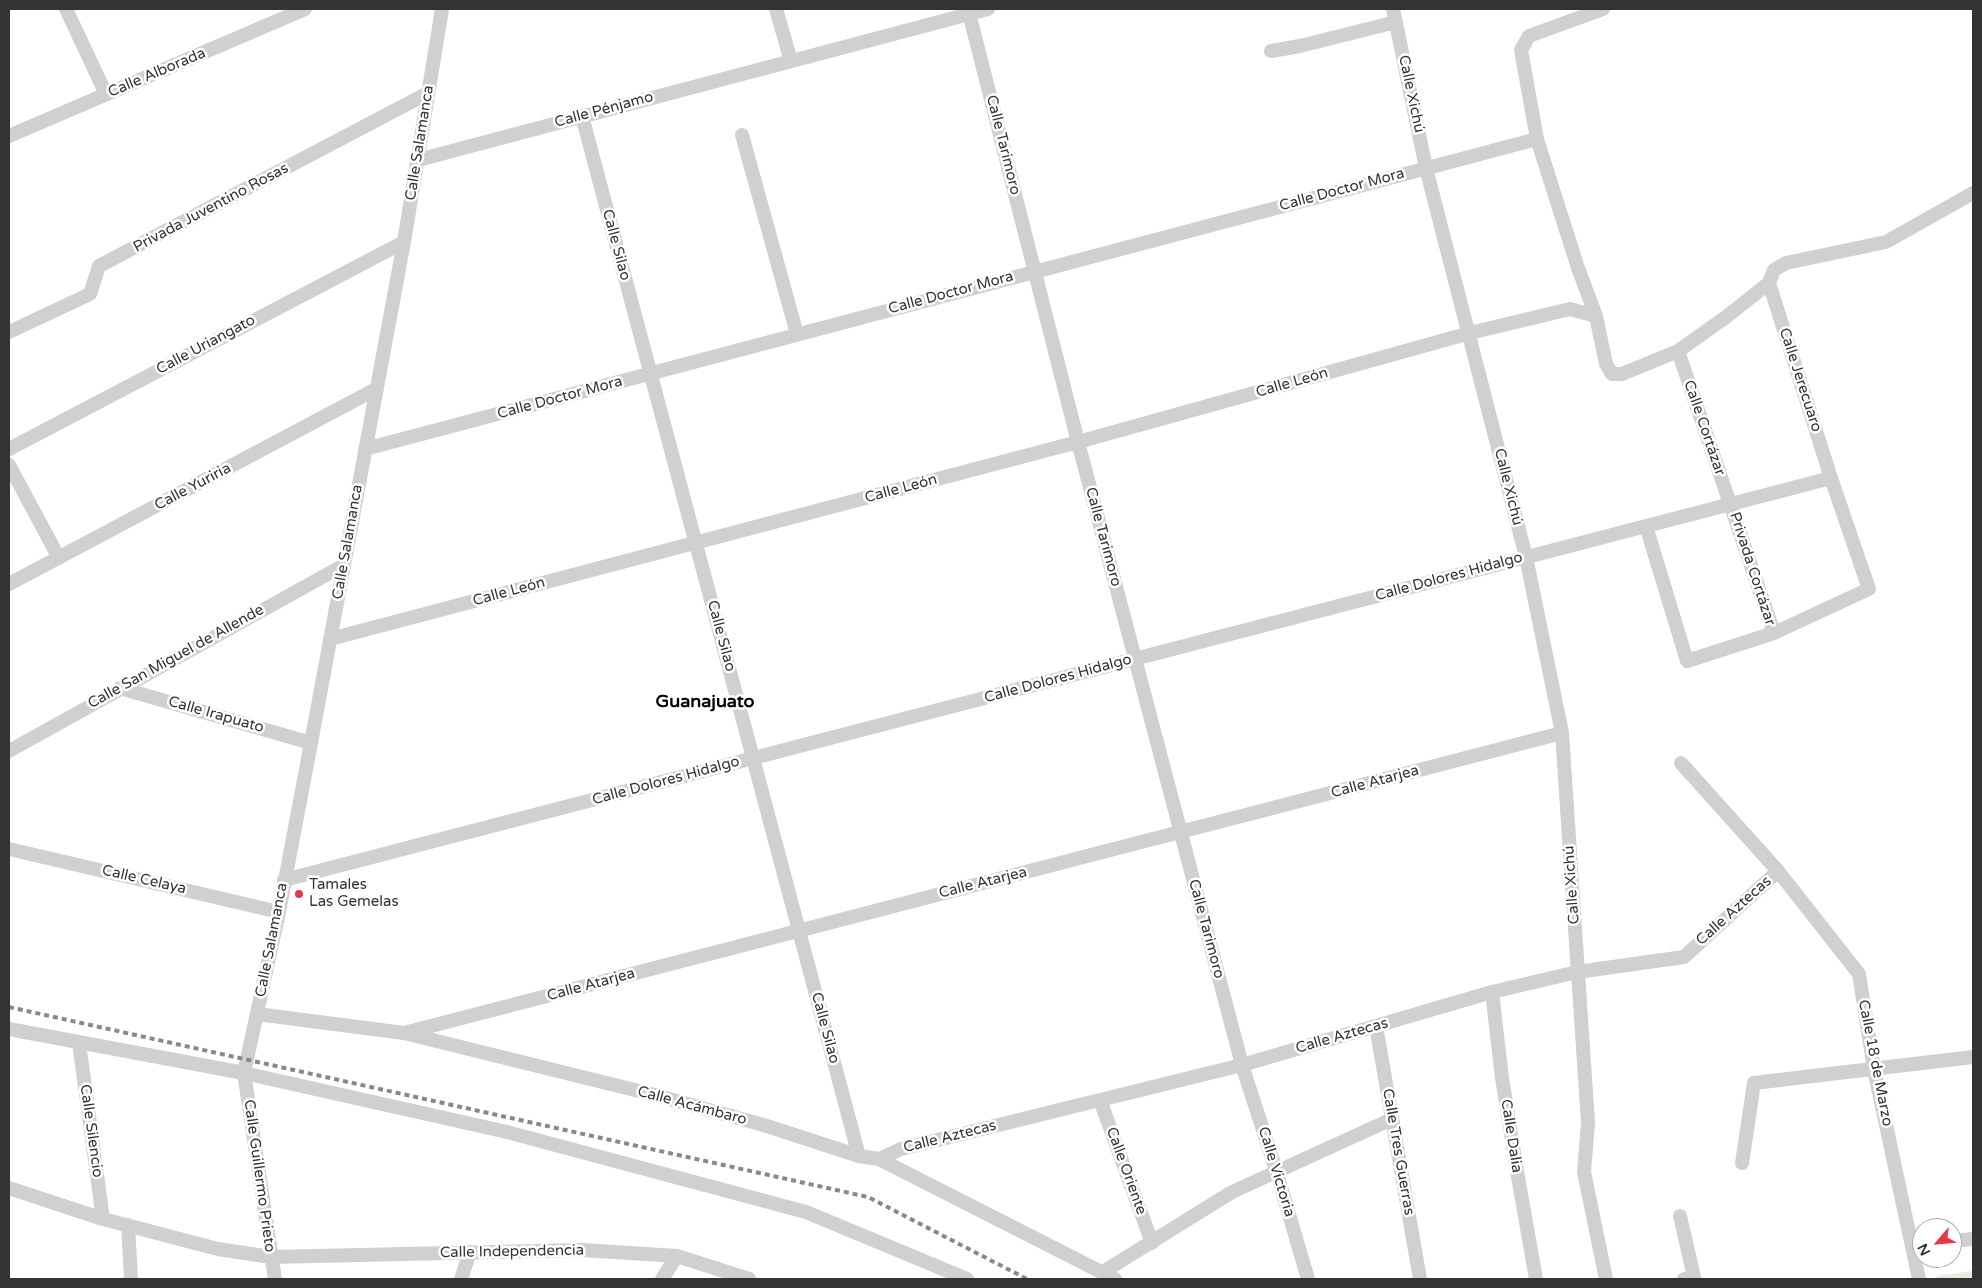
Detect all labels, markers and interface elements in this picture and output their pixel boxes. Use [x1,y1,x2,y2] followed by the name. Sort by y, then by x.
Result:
[106,44,208,102] street label: Calle Alborada
[1394,54,1428,134] street label: Calle Xichú
[402,84,438,202] street label: Calle Salamanca
[553,88,655,132] street label: Calle Pénjamo
[982,93,1024,197] street label: Calle Tarimoro
[130,159,292,257] street label: Privada Juventino Rosas
[1277,165,1407,215] street label: Calle Doctor Mora
[598,207,634,283] street label: Calle Silao
[886,268,1016,318] street label: Calle Doctor Mora
[154,311,258,379] street label: Calle Uriangato
[1775,326,1825,434] street label: Calle Jerecuaro
[1254,364,1330,402] street label: Calle León
[495,373,625,423] street label: Calle Doctor Mora
[1679,378,1729,478] street label: Calle Cortázar
[1490,447,1526,527] street label: Calle Xichú
[152,459,234,515] street label: Calle Yuriria
[863,471,939,507] street label: Calle León
[329,483,367,601] street label: Calle Salamanca
[1081,485,1125,589] street label: Calle Tarimoro
[1725,510,1779,628] street label: Privada Cortázar
[1373,549,1525,605] street label: Calle Dolores Hidalgo
[471,574,547,610] street label: Calle León
[703,598,739,674] street label: Calle Silao
[85,601,267,713] street label: Calle San Miguel de Allende
[982,651,1134,707] street label: Calle Dolores Hidalgo
[656,691,754,713] district label: Guanajuato
[166,693,266,737] street label: Calle Irapuato
[590,753,742,809] street label: Calle Dolores Hidalgo
[1329,762,1421,802] street label: Calle Atarjea
[1560,845,1584,925] street label: Calle Xichú
[100,862,188,898] street label: Calle Celaya
[937,863,1029,903] street label: Calle Atarjea
[1693,872,1775,950] street label: Calle Aztecas
[309,876,399,911] place label: Tamales Las Gemelas
[1184,877,1228,981] street label: Calle Tarimoro
[252,881,292,999] street label: Calle Salamanca
[293,888,305,900] marker: Tamales Las Gemelas
[545,965,637,1005] street label: Calle Atarjea
[807,990,843,1066] street label: Calle Silao
[1854,998,1896,1128] street label: Calle 18 de Marzo
[1294,1014,1390,1058] street label: Calle Aztecas
[76,1083,106,1179] street label: Calle Silencio
[635,1083,749,1129] street label: Calle Acámbaro
[1378,1087,1418,1217] street label: Calle Tres Guerras
[239,1098,279,1254] street label: Calle Guillermo Prieto
[1496,1098,1526,1174] street label: Calle Dalia
[902,1117,998,1157] street label: Calle Aztecas
[1102,1125,1150,1217] street label: Calle Oriente
[1254,1125,1298,1219] street label: Calle Victoria
[1912,1218,1962,1268] north arrow
[1914,1241,1934,1258] text: N
[440,1242,584,1262] street label: Calle Independencia

